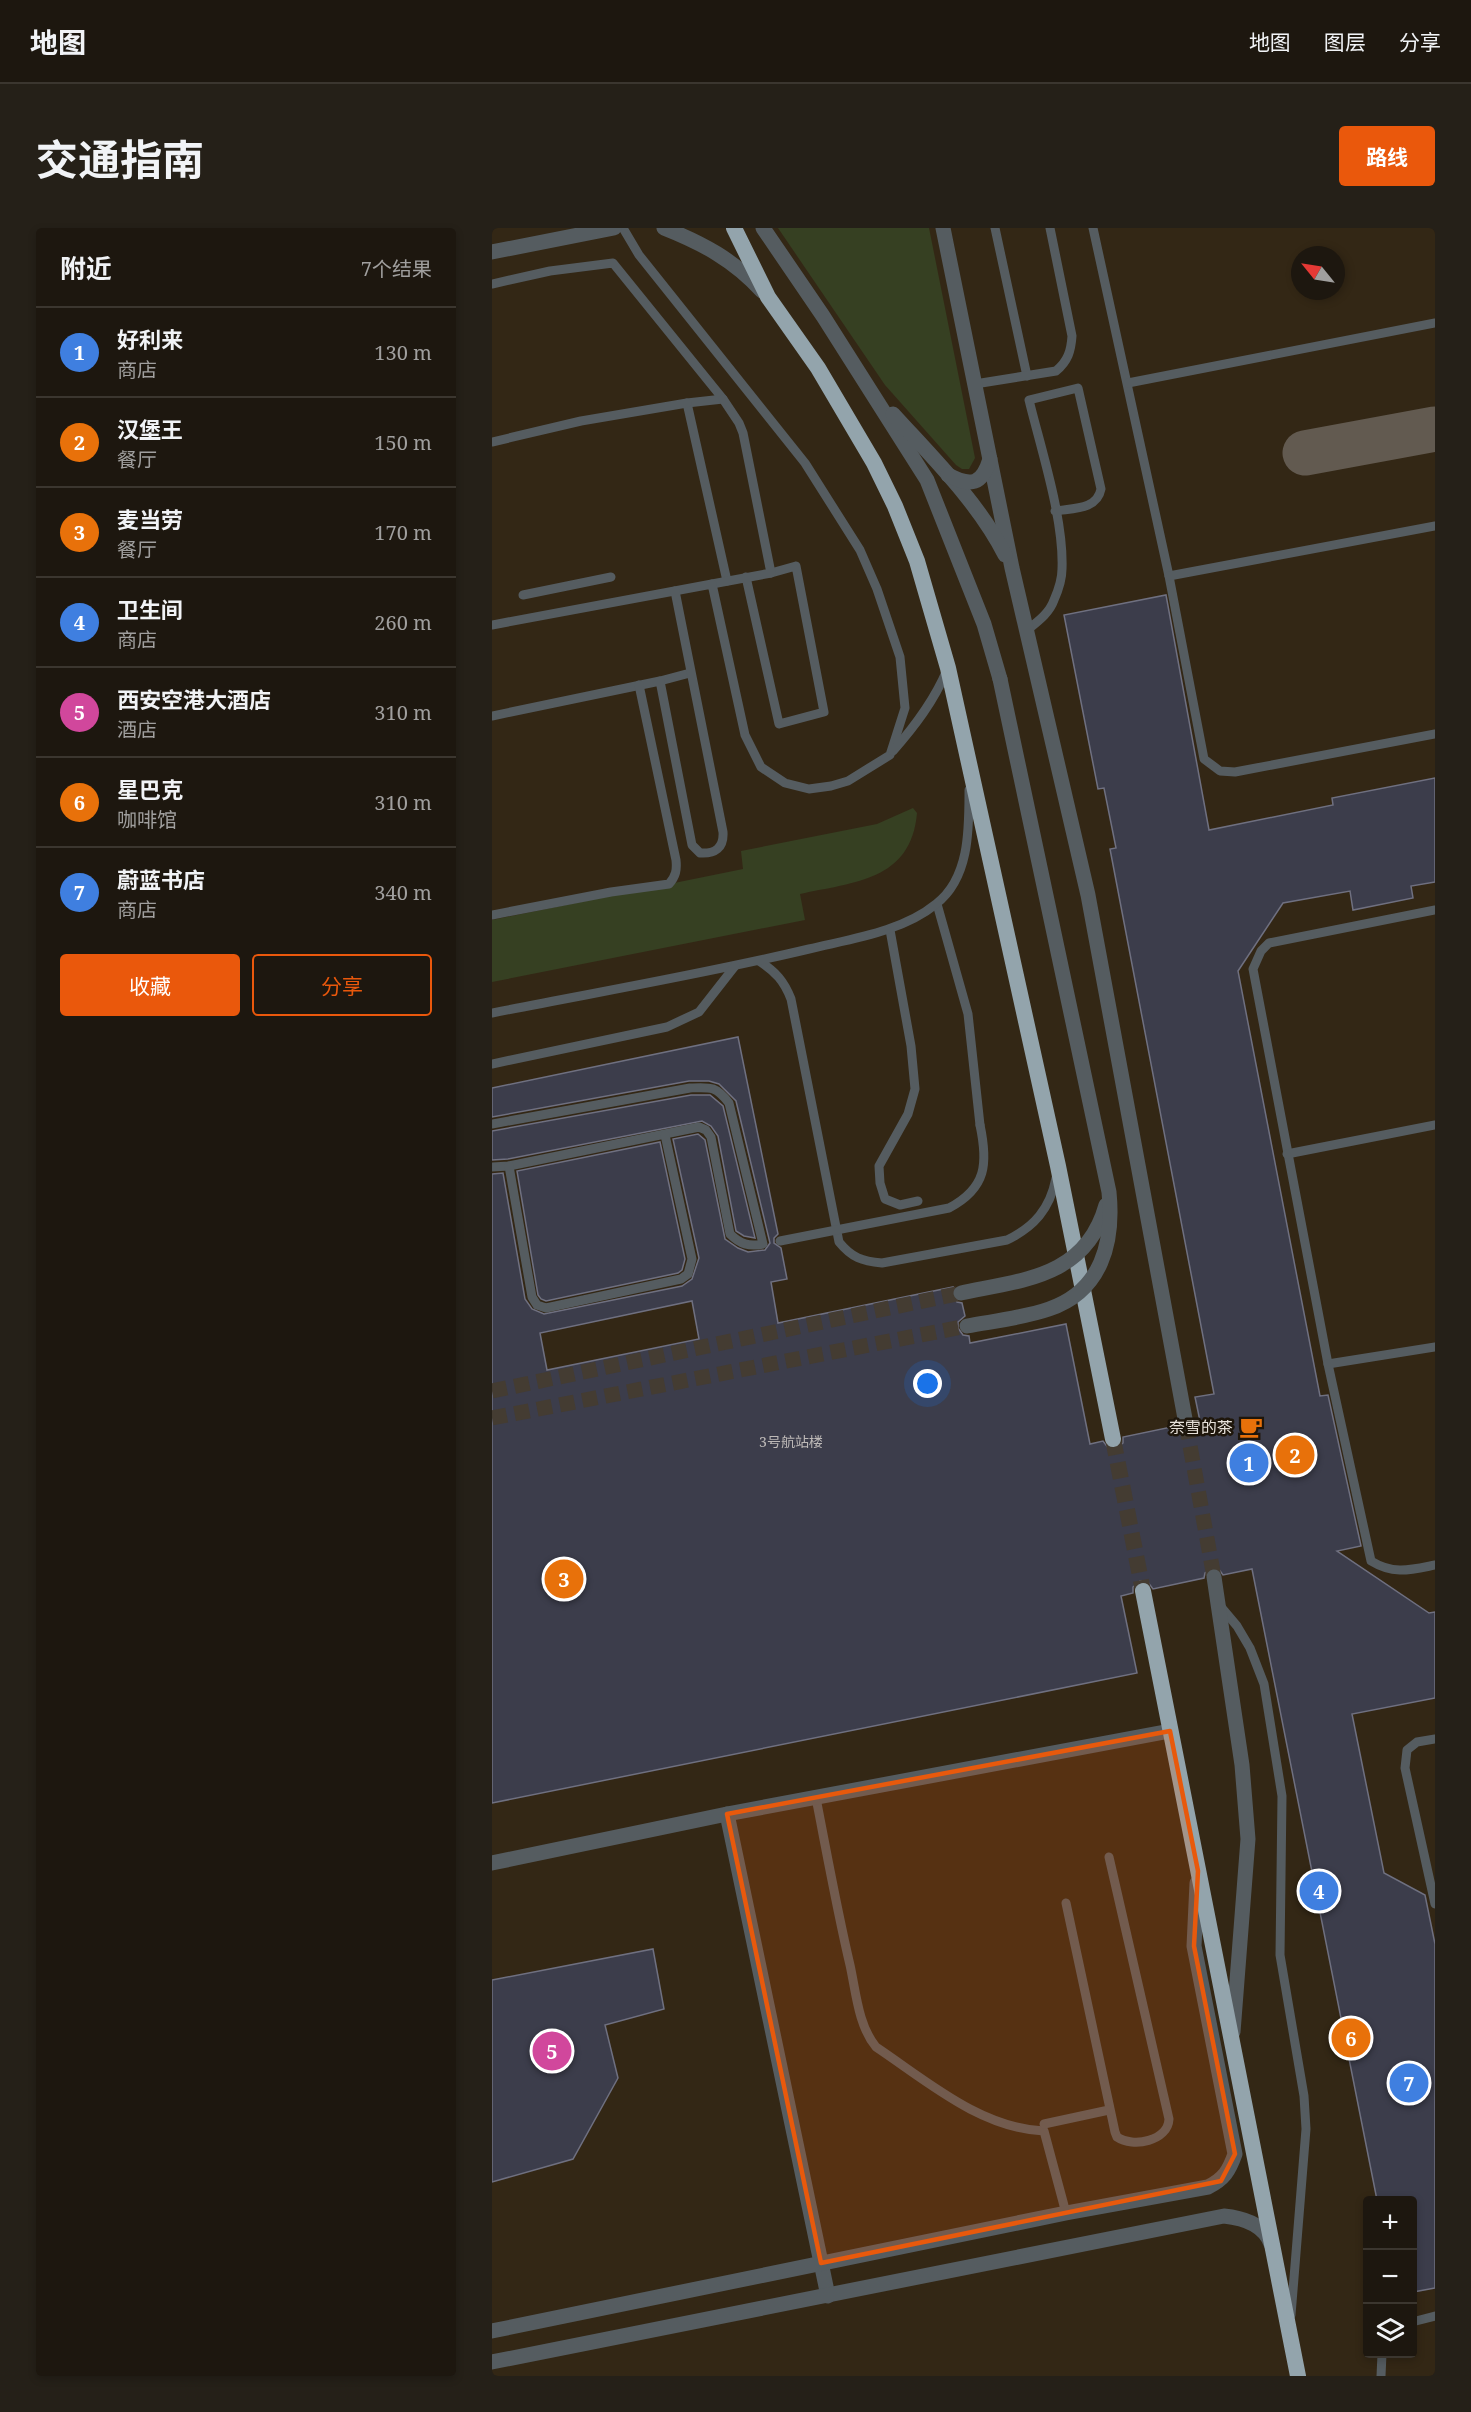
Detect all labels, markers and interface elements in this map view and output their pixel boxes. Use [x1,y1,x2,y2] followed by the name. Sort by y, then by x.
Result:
[30,23,86,61] text: 地图
[1249,28,1291,56] text: 地图
[1324,28,1366,56] text: 图层
[1399,28,1441,56] text: 分享
[1339,126,1435,186] button: 路线
[36,130,204,187] text: 交通指南
[1291,246,1345,300] north arrow
[60,250,112,286] text: 附近
[361,255,432,282] text: 7个结果
[117,324,183,354] text: 好利来
[74,339,85,366] text: 1
[374,339,432,366] text: 130 m
[117,356,157,383] text: 商店
[117,414,183,444] text: 汉堡王
[74,429,85,456] text: 2
[374,429,432,456] text: 150 m
[117,446,157,473] text: 餐厅
[117,504,183,534] text: 麦当劳
[74,519,85,546] text: 3
[374,519,432,546] text: 170 m
[117,536,157,563] text: 餐厅
[117,594,183,624] text: 卫生间
[74,609,85,636] text: 4
[374,609,432,636] text: 260 m
[117,626,157,653] text: 商店
[117,684,271,714] text: 西安空港大酒店
[74,699,85,726] text: 5
[374,699,432,726] text: 310 m
[117,716,157,743] text: 酒店
[117,774,183,804] text: 星巴克
[74,789,85,816] text: 6
[374,789,432,816] text: 310 m
[117,806,177,833] text: 咖啡馆
[117,864,205,894] text: 蔚蓝书店
[74,879,85,906] text: 7
[374,879,432,906] text: 340 m
[117,896,157,923] text: 商店
[60,954,240,1016] button: 收藏
[252,954,432,1016] button: 分享
[913,1369,942,1398] your location
[1238,1414,1264,1440] cafe icon: 奈雪的茶
[1169,1416,1233,1438] place label: 奈雪的茶
[759,1432,823,1451] house number: 3号航站楼
[1276,1432,1314,1478] pin: 2
[1230,1440,1269,1486] pin: 1
[544,1556,584,1602] pin: 3
[1300,1868,1338,1914] pin: 4
[1332,2016,1370,2060] pin: 6
[532,2028,572,2074] pin: 5
[1390,2060,1428,2106] pin: 7
[1363,2196,1417,2358] map controls
[1363,2196,1417,2250] button: +
[1363,2250,1417,2304] button: −
[1363,2304,1417,2358] button: layers

